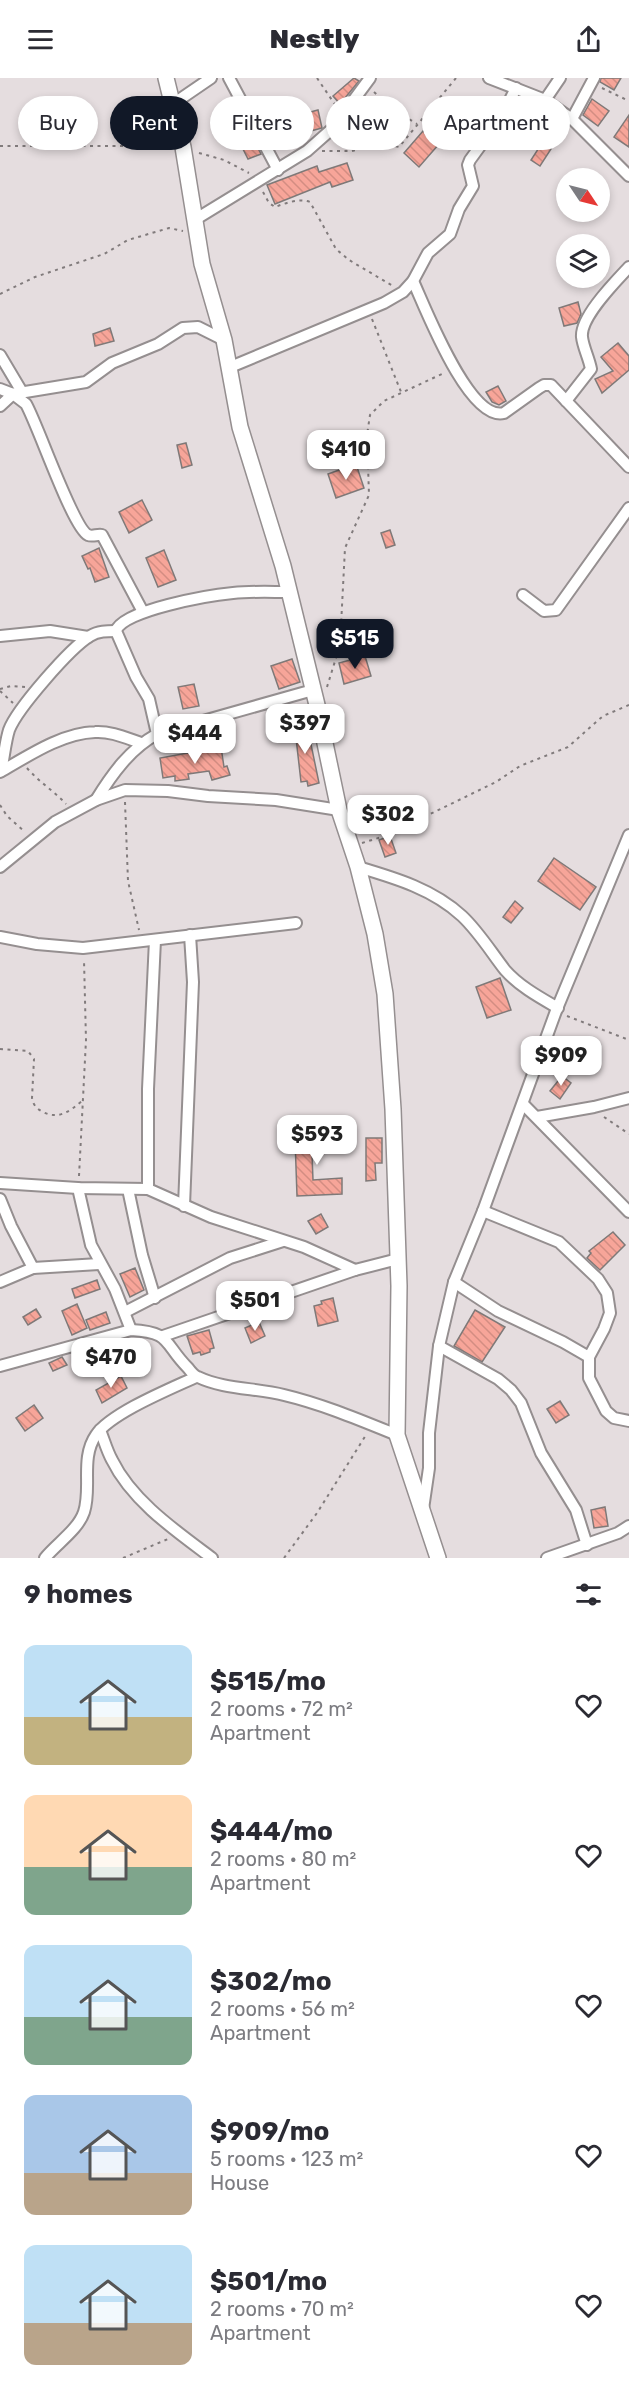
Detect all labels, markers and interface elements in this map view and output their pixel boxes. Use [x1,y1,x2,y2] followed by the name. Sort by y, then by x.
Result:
[24,23,57,56] icon: menu
[270,23,359,55] text: Nestly
[572,23,605,56] icon: share
[18,96,98,150] chip: Buy
[110,96,198,150] chip: Rent
[210,96,314,150] chip: Filters
[326,96,410,150] chip: New
[422,96,570,150] chip: Apartment
[556,168,610,222] north arrow
[556,168,610,288] map controls
[556,234,610,288] button: layers
[310,430,382,481] pin: $410
[321,437,371,461] text: $410
[319,619,391,670] pin: $515
[331,626,380,650] text: $515
[269,704,341,755] pin: $397
[280,711,330,735] text: $397
[159,714,231,765] pin: $444
[168,721,222,745] text: $444
[352,795,424,846] pin: $302
[361,802,415,826] text: $302
[525,1036,597,1087] pin: $909
[535,1043,587,1067] text: $909
[281,1115,353,1166] pin: $593
[291,1122,343,1146] text: $593
[219,1281,291,1332] pin: $501
[230,1288,280,1312] text: $501
[75,1338,147,1389] pin: $470
[85,1345,137,1369] text: $470
[572,1578,605,1611] icon: filters
[24,1579,133,1610] text: 9 homes
[210,1666,326,1697] text: $515/mo
[72,1669,144,1741] icon: home
[572,1689,605,1722] icon: heart
[210,1697,353,1721] text: 2 rooms · 72 m²
[210,1721,311,1745] text: Apartment
[210,1816,333,1847] text: $444/mo
[72,1819,144,1891] icon: home
[572,1839,605,1872] icon: heart
[210,1847,356,1871] text: 2 rooms · 80 m²
[210,1871,311,1895] text: Apartment
[210,1966,332,1997] text: $302/mo
[72,1969,144,2041] icon: home
[572,1989,605,2022] icon: heart
[210,1997,355,2021] text: 2 rooms · 56 m²
[210,2021,311,2045] text: Apartment
[210,2116,329,2147] text: $909/mo
[72,2119,144,2191] icon: home
[572,2139,605,2172] icon: heart
[210,2147,363,2171] text: 5 rooms · 123 m²
[210,2171,269,2195] text: House
[210,2266,327,2297] text: $501/mo
[72,2269,144,2341] icon: home
[572,2289,605,2322] icon: heart
[210,2297,354,2321] text: 2 rooms · 70 m²
[210,2321,311,2345] text: Apartment

